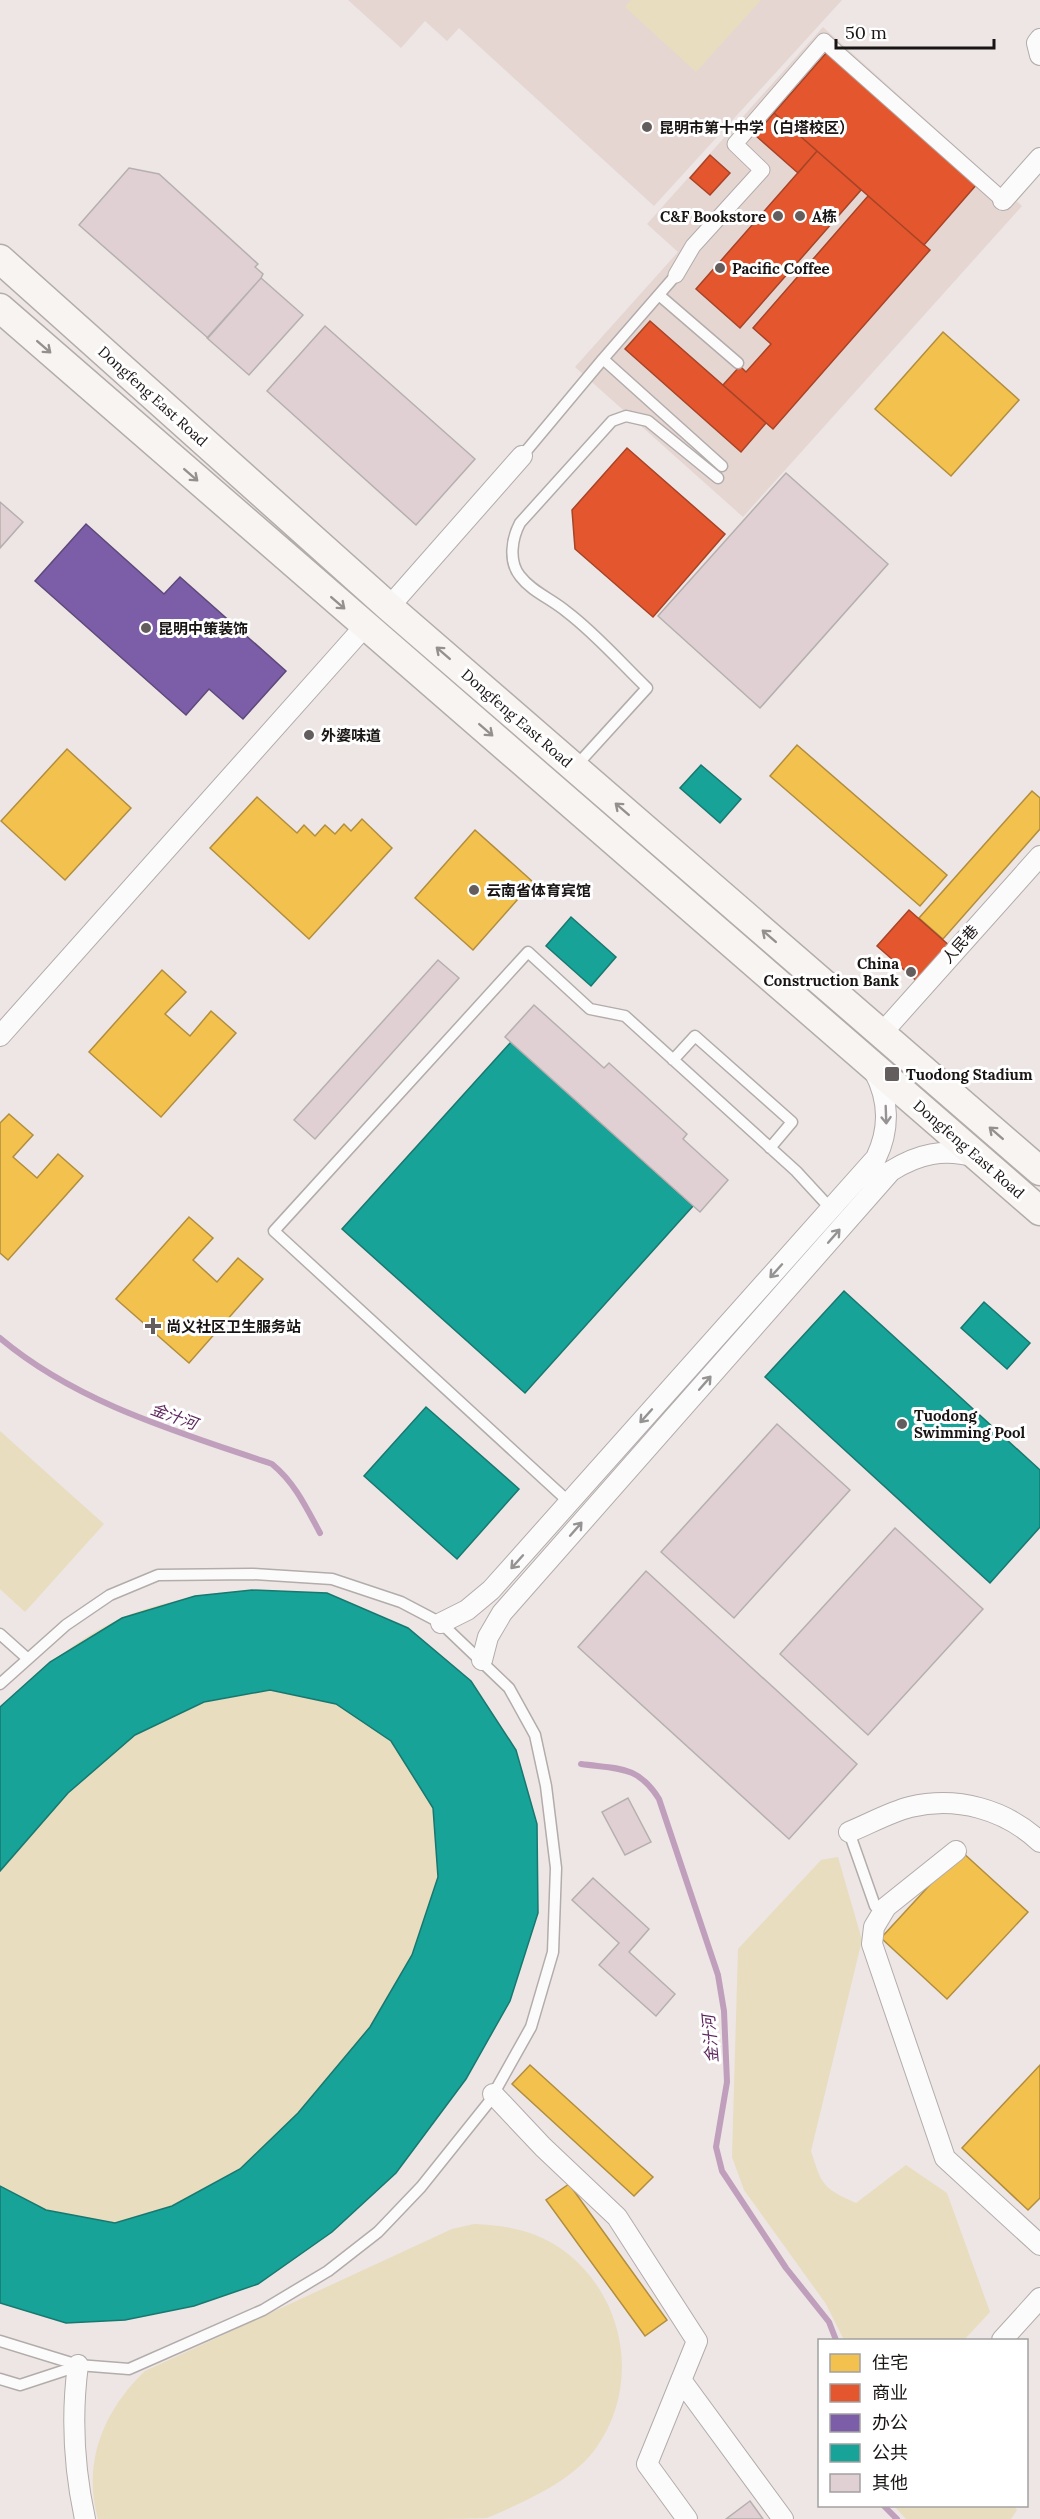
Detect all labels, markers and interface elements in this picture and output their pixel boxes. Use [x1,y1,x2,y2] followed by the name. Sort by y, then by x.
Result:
[836,12,994,50] scale bar
[845,21,887,44] text: 50 m
[659,118,854,137] place label: 昆明市第十中学（白塔校区）
[640,120,654,134] marker: 昆明市第十中学（白塔校区）
[660,207,766,226] place label: C&F Bookstore
[812,207,837,226] place label: A栋
[771,209,785,223] marker: C&F Bookstore
[793,209,807,223] marker: A栋
[732,259,830,278] place label: Pacific Coffee
[713,261,727,275] marker: Pacific Coffee
[36,340,52,353] one-way arrow
[94,342,212,450] street label: Dongfeng East Road
[183,468,198,482] one-way arrow
[330,596,345,610] one-way arrow
[158,619,248,638] place label: 昆明中策装饰
[139,621,153,635] marker: 昆明中策装饰
[435,647,451,660] one-way arrow
[458,665,576,771] street label: Dongfeng East Road
[478,724,494,737] one-way arrow
[321,726,381,745] place label: 外婆味道
[302,728,316,742] marker: 外婆味道
[615,802,630,816] one-way arrow
[486,881,591,900] place label: 云南省体育宾馆
[467,883,481,897] marker: 云南省体育宾馆
[938,921,982,967] street label: 人民巷
[762,929,777,943] one-way arrow
[764,954,899,990] place label: China Construction Bank
[904,965,918,979] marker: China Construction Bank
[883,1065,901,1083] marker: Tuodong Stadium
[906,1065,1033,1084] place label: Tuodong Stadium
[910,1096,1028,1202] street label: Dongfeng East Road
[880,1105,892,1125] one-way arrow
[989,1126,1004,1140] one-way arrow
[827,1229,841,1244] one-way arrow
[769,1263,783,1278] one-way arrow
[144,1317,162,1335] marker: 尚义社区卫生服务站
[166,1317,301,1336] place label: 尚义社区卫生服务站
[698,1375,712,1390] one-way arrow
[148,1398,203,1435] water label: 金汁河
[914,1406,1026,1442] place label: Tuodong Swimming Pool
[639,1408,653,1423] one-way arrow
[895,1417,909,1431] marker: Tuodong Swimming Pool
[569,1522,583,1537] one-way arrow
[510,1554,524,1569] one-way arrow
[698,2011,722,2064] water label: 金汁河
[818,2339,1028,2507] legend
[872,2351,908,2374] text: 住宅
[872,2381,908,2404] text: 商业
[872,2411,908,2434] text: 办公
[872,2441,908,2464] text: 公共
[872,2471,908,2494] text: 其他

